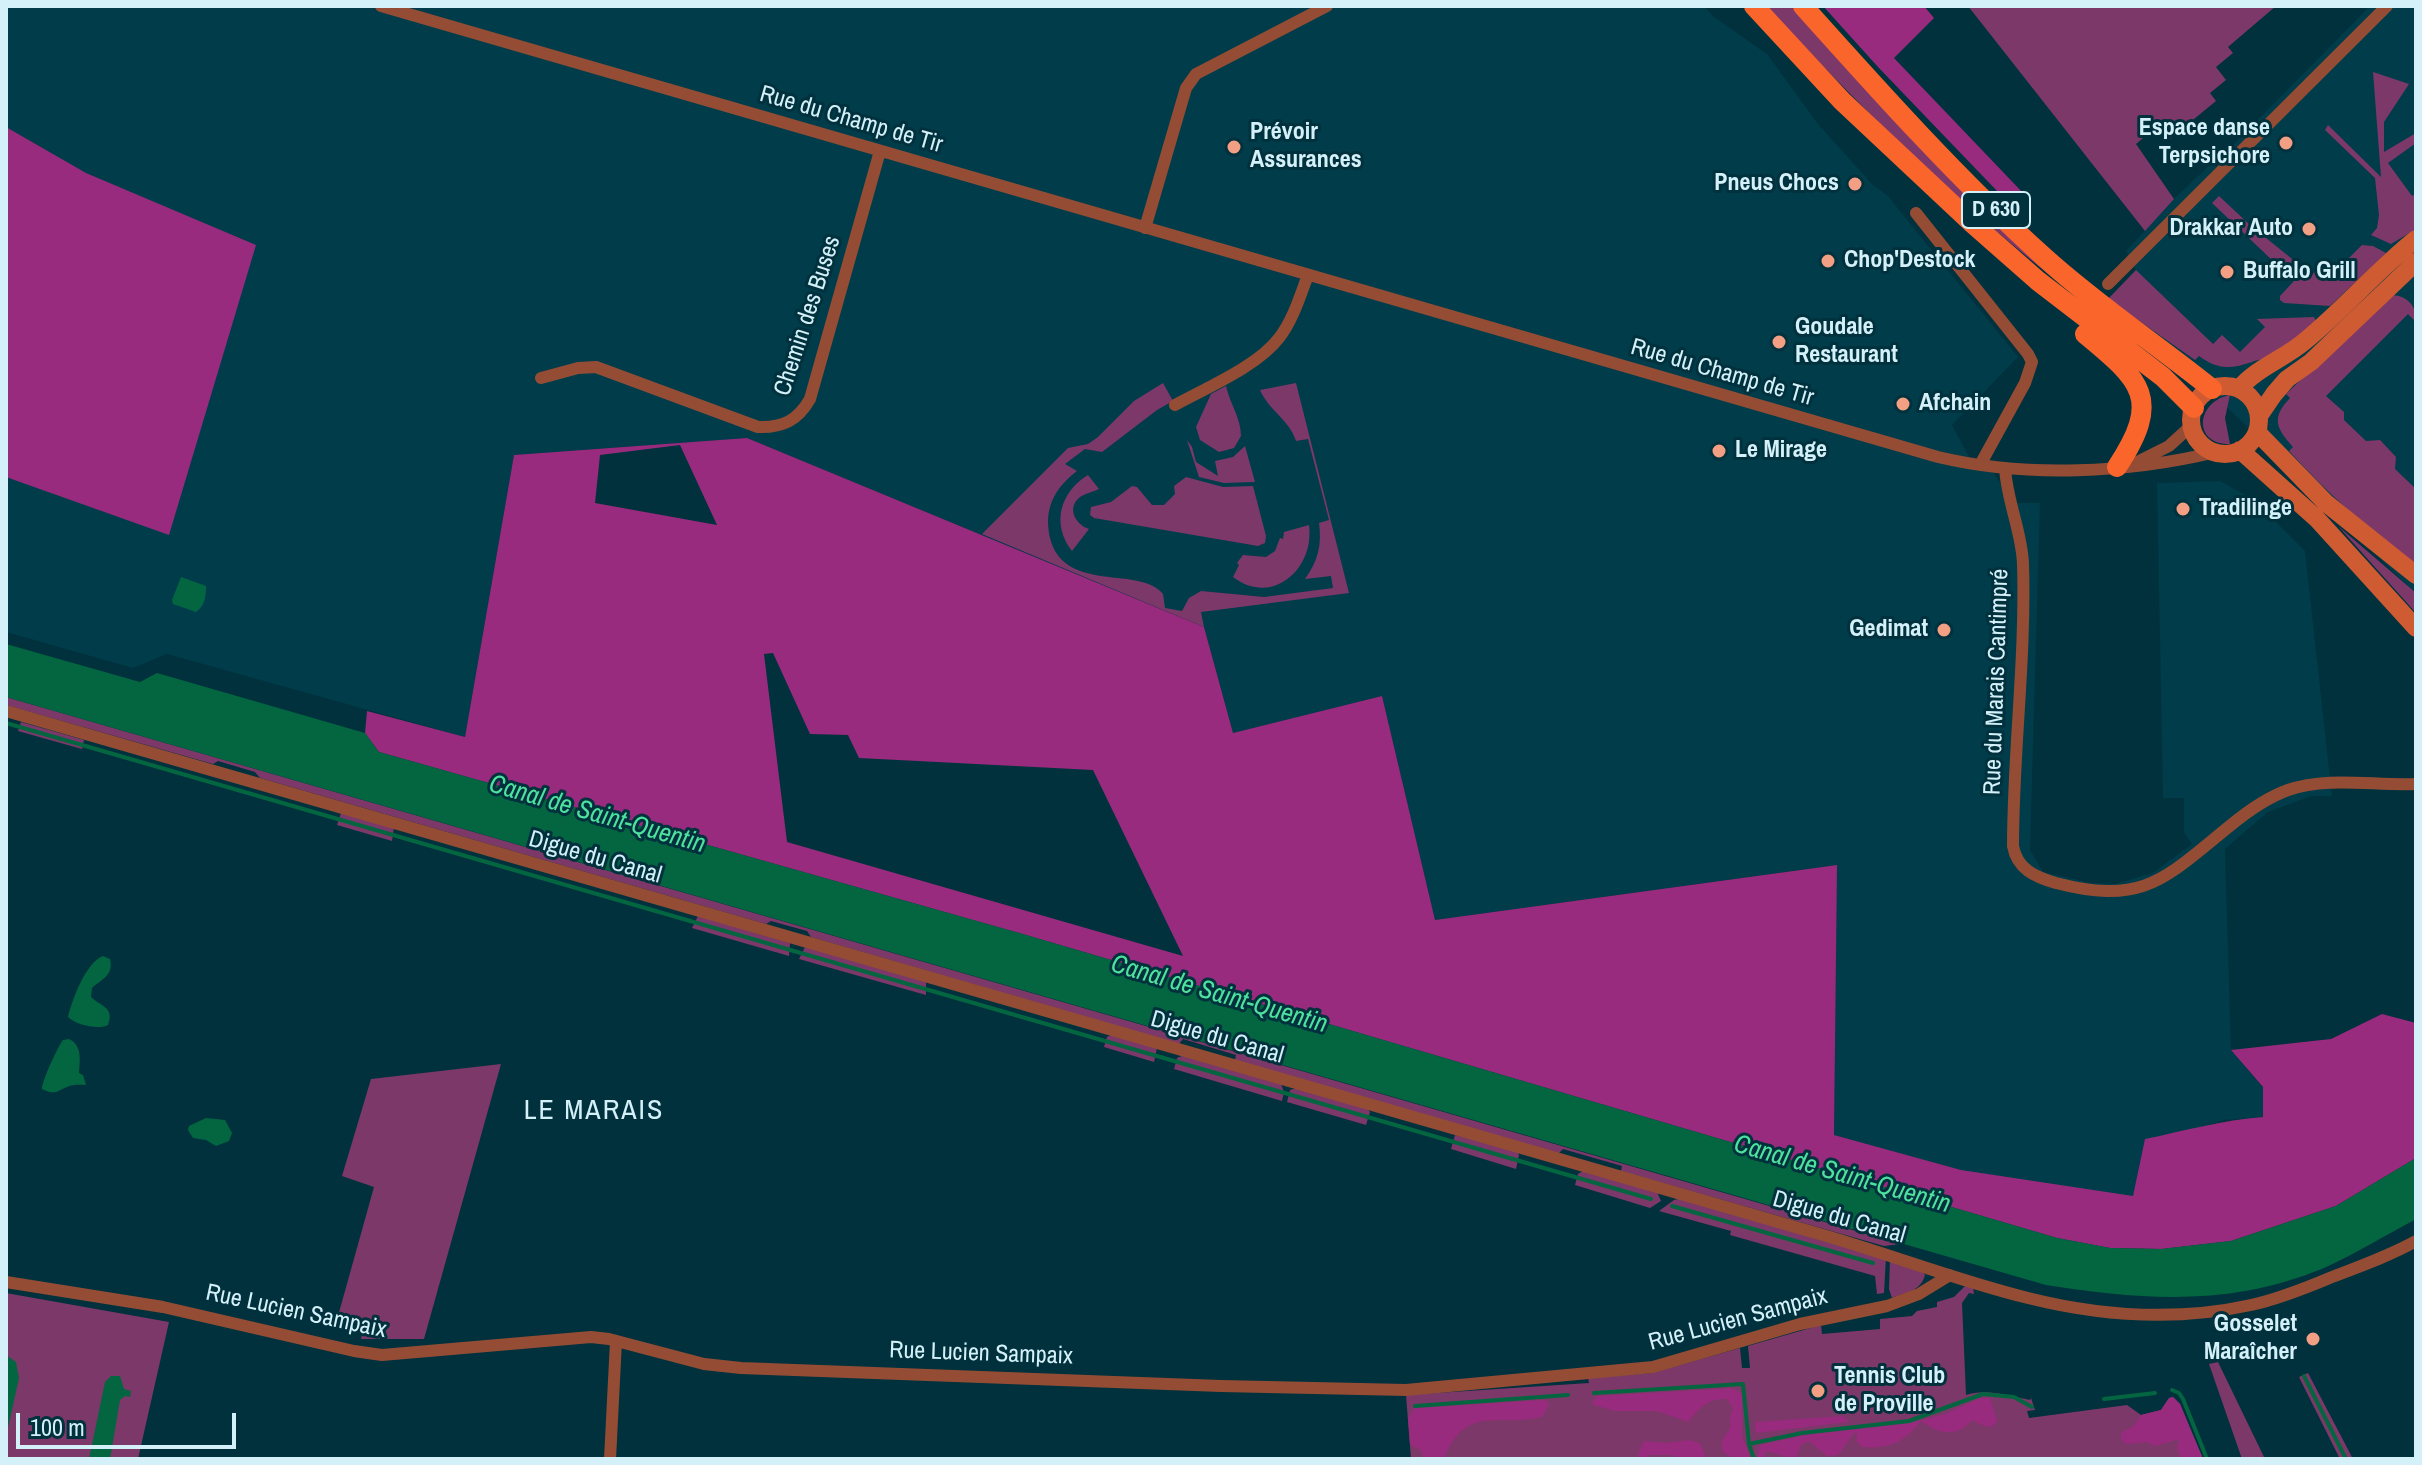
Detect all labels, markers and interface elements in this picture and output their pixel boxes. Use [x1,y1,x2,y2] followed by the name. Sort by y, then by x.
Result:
[756,80,946,160] street label: Rue du Champ de Tir
[2139,115,2270,171] place label: Espace danse Terpsichore
[1250,119,1362,175] place label: Prévoir Assurances
[2277,134,2295,152] marker: Espace danse Terpsichore
[1225,138,1243,156] marker: Prévoir Assurances
[1714,170,1839,198] place label: Pneus Chocs
[1846,175,1864,193] marker: Pneus Chocs
[1962,192,2030,228] road number: D 630
[2169,215,2293,243] place label: Drakkar Auto
[2300,220,2318,238] marker: Drakkar Auto
[769,232,847,400] street label: Chemin des Buses
[1844,247,1976,275] place label: Chop'Destock
[1819,252,1837,270] marker: Chop'Destock
[2243,258,2356,286] place label: Buffalo Grill
[2218,263,2236,281] marker: Buffalo Grill
[1795,314,1898,370] place label: Goudale Restaurant
[1627,333,1817,413] street label: Rue du Champ de Tir
[1770,333,1788,351] marker: Goudale Restaurant
[1919,390,1991,418] place label: Afchain
[1894,395,1912,413] marker: Afchain
[1735,437,1827,465] place label: Le Mirage
[1710,442,1728,460] marker: Le Mirage
[2199,495,2292,523] place label: Tradilinge
[2174,500,2192,518] marker: Tradilinge
[1979,568,2015,796] street label: Rue du Marais Cantimpré
[1849,616,1928,644] place label: Gedimat
[1935,621,1953,639] marker: Gedimat
[485,769,709,861] water label: Canal de Saint-Quentin
[525,825,665,891] street label: Digue du Canal
[1107,949,1331,1041] water label: Canal de Saint-Quentin
[1147,1005,1287,1071] street label: Digue du Canal
[524,1094,664,1128] district label: LE MARAIS
[1730,1129,1954,1221] water label: Canal de Saint-Quentin
[1769,1185,1909,1251] street label: Digue du Canal
[203,1279,389,1345] street label: Rue Lucien Sampaix
[1646,1282,1830,1358] street label: Rue Lucien Sampaix
[2204,1311,2297,1367] place label: Gosselet Maraîcher
[2304,1330,2322,1348] marker: Gosselet Maraîcher
[889,1336,1073,1372] street label: Rue Lucien Sampaix
[1834,1363,1945,1419] place label: Tennis Club de Proville
[1809,1382,1827,1400] marker: Tennis Club de Proville
[20,1397,240,1447] scale bar
[30,1411,85,1443] text: 100 m

